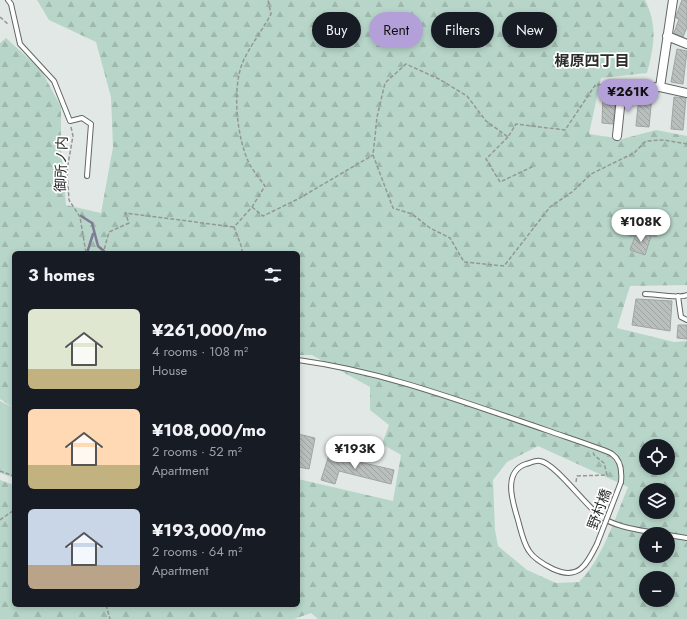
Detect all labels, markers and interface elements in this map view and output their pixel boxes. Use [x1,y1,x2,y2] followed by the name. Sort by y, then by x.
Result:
[312,12,361,48] chip: Buy
[369,12,423,48] chip: Rent
[431,12,494,48] chip: Filters
[502,12,557,48] chip: New
[554,50,630,72] district label: 梶原四丁目
[600,79,656,113] pin: ¥261K
[607,82,649,101] text: ¥261K
[50,136,72,192] street label: 御所ノ内
[613,209,669,243] pin: ¥108K
[620,212,662,231] text: ¥108K
[28,263,95,287] text: 3 homes
[262,264,284,286] icon: filters
[152,318,267,342] text: ¥261,000/mo
[60,325,108,373] icon: home
[152,342,248,361] text: 4 rooms · 108 m²
[152,361,187,380] text: House
[152,418,266,442] text: ¥108,000/mo
[60,425,108,473] icon: home
[327,436,383,470] pin: ¥193K
[334,439,376,458] text: ¥193K
[639,439,675,607] map controls
[639,439,675,475] button: locate
[152,442,242,461] text: 2 rooms · 52 m²
[152,461,209,480] text: Apartment
[639,483,675,519] button: layers
[582,486,616,532] street label: 野村橋
[152,518,266,542] text: ¥193,000/mo
[60,525,108,573] icon: home
[639,527,675,563] button: +
[152,542,242,561] text: 2 rooms · 64 m²
[152,561,209,580] text: Apartment
[639,571,675,607] button: −

